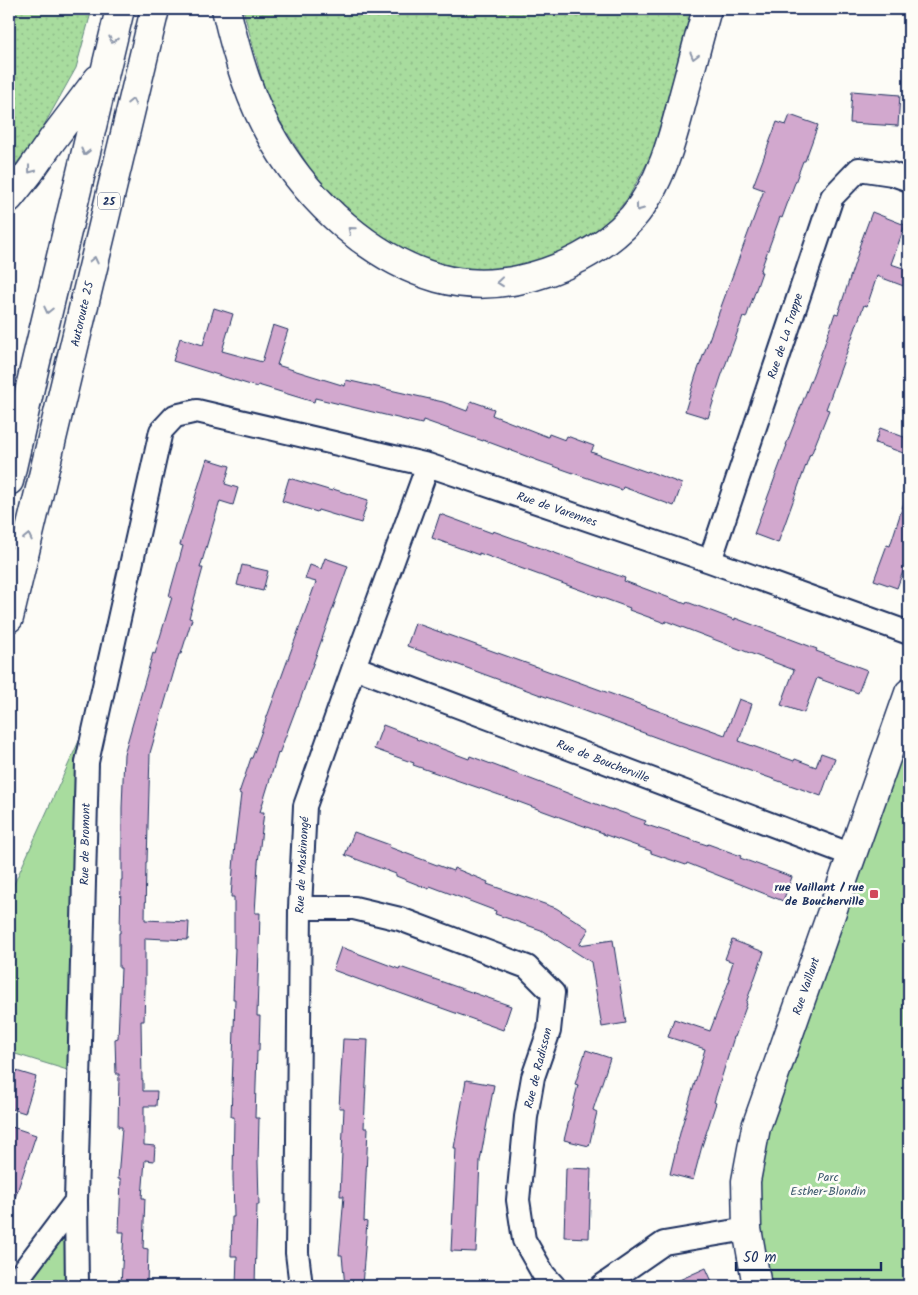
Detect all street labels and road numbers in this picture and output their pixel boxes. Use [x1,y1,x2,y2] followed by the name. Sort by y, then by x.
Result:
[98,192,120,210] road number: 25
[66,278,100,349] street label: Autoroute 25
[763,290,808,381] street label: Rue de La Trappe
[514,487,600,532] street label: Rue de Varennes
[553,735,653,788] street label: Rue de Boucherville
[75,802,96,885] street label: Rue de Bromont
[290,815,315,914] street label: Rue de Maskinongé
[788,954,825,1018] street label: Rue Vaillant
[519,1026,558,1111] street label: Rue de Radisson

